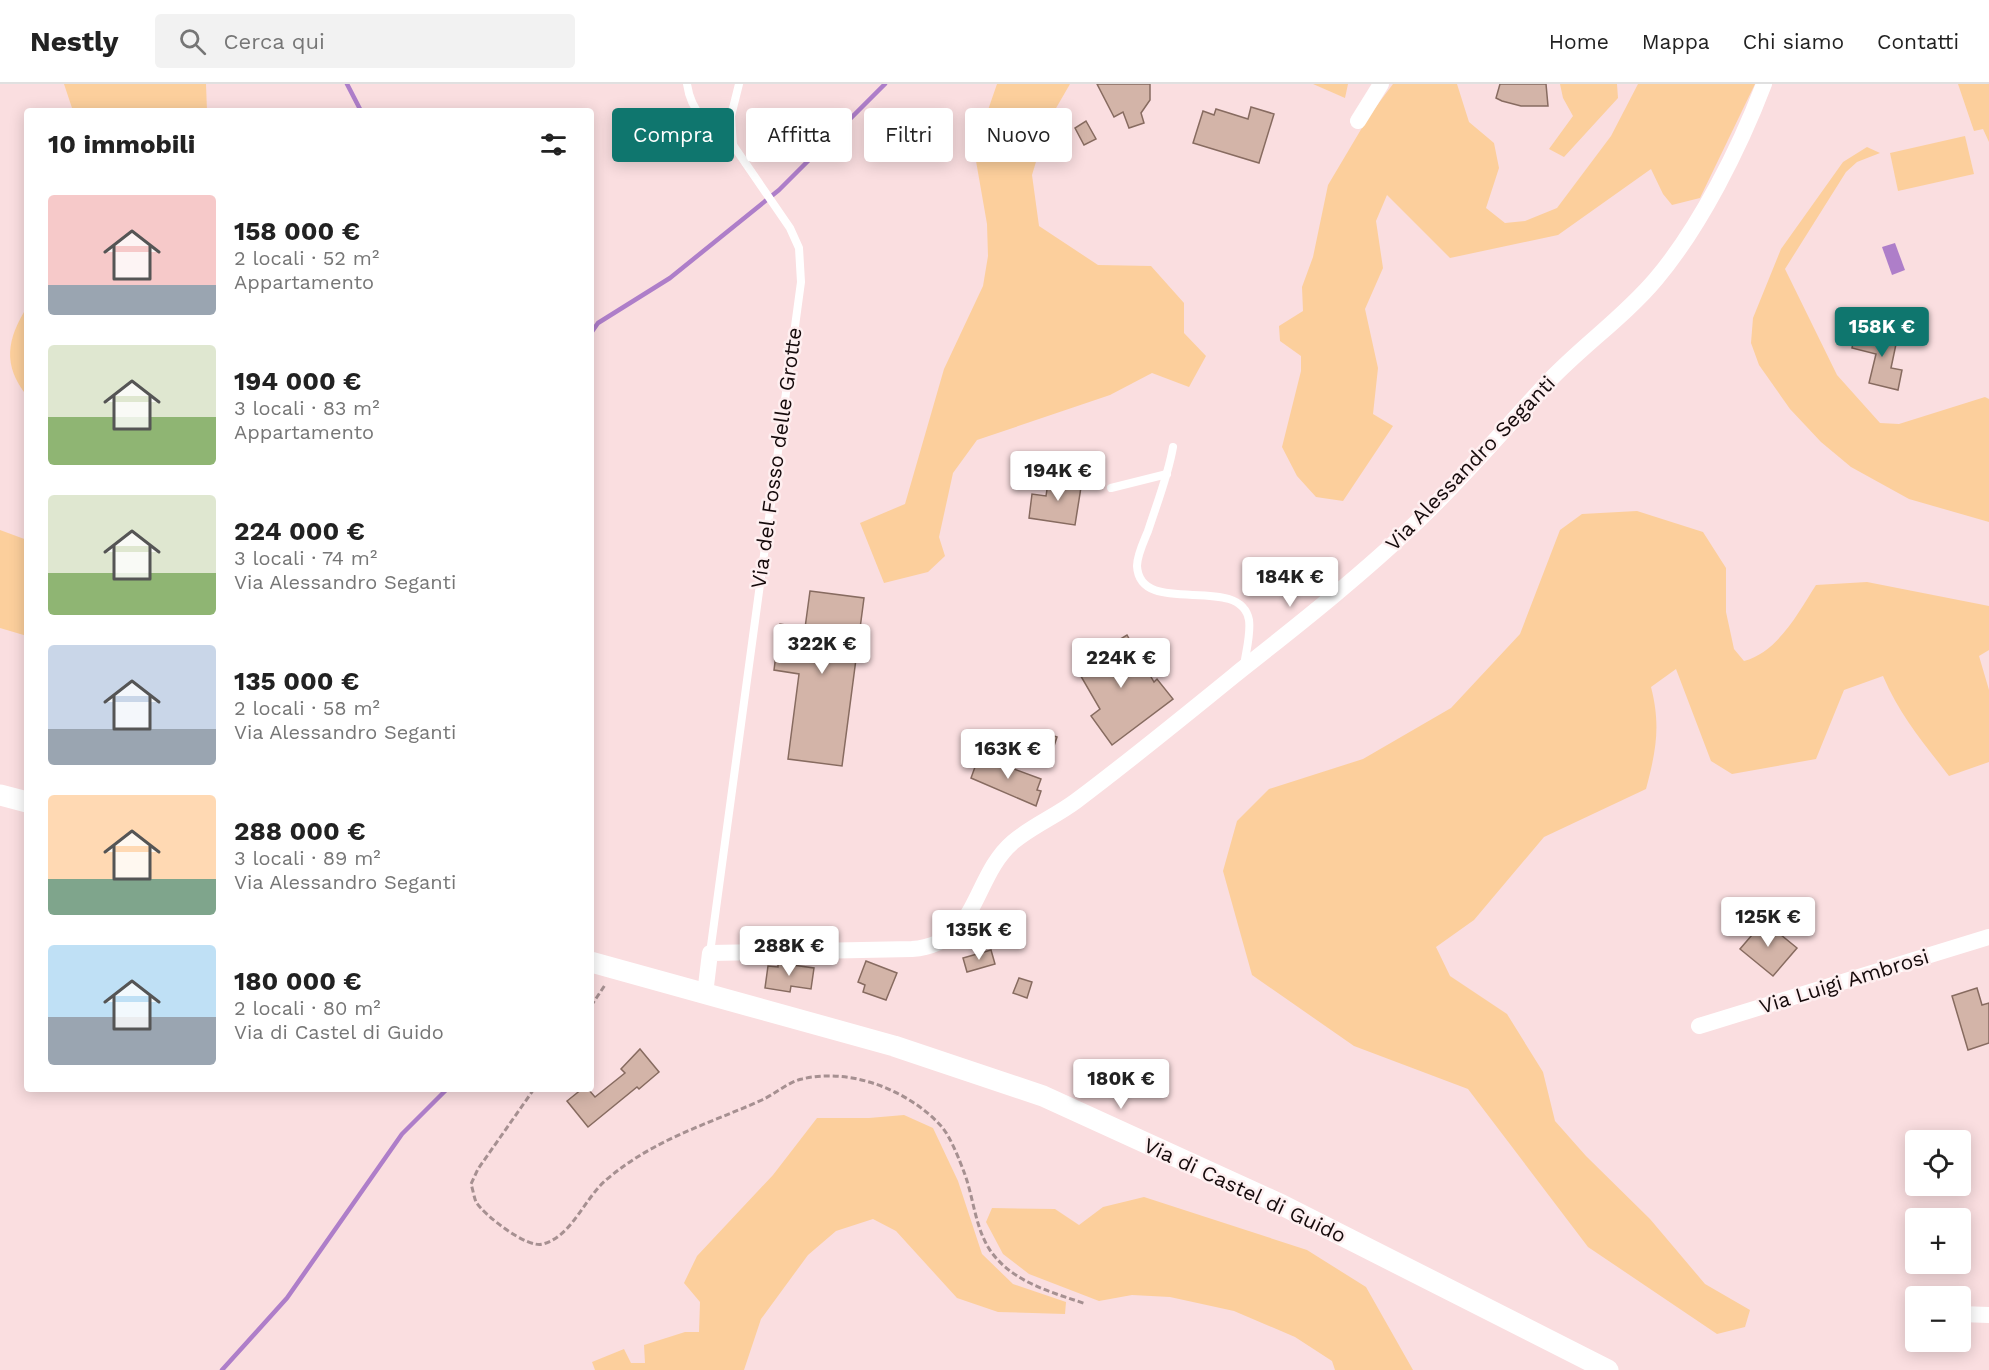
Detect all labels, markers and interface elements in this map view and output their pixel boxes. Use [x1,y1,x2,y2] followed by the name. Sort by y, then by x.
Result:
[155,14,575,68] search box
[30,25,119,58] text: Nestly
[176,25,209,58] icon: search
[224,29,325,54] text: Cerca qui
[1549,29,1609,54] text: Home
[1642,29,1710,54] text: Mappa
[1743,29,1844,54] text: Chi siamo
[1877,29,1959,54] text: Contatti
[612,108,734,162] chip: Compra
[746,108,852,162] chip: Affitta
[864,108,953,162] chip: Filtri
[965,108,1072,162] chip: Nuovo
[537,128,570,161] icon: filters
[48,129,195,159] text: 10 immobili
[234,216,360,246] text: 158 000 €
[96,219,168,291] icon: home
[234,246,379,270] text: 2 locali · 52 m²
[234,270,374,294] text: Appartamento
[1833,307,1931,358] pin: 158K €
[1849,314,1915,338] text: 158K €
[745,326,807,590] street label: Via del Fosso delle Grotte
[234,366,361,396] text: 194 000 €
[96,369,168,441] icon: home
[1380,370,1560,556] street label: Via Alessandro Seganti
[234,396,379,420] text: 3 locali · 83 m²
[234,420,374,444] text: Appartamento
[1009,451,1107,502] pin: 194K €
[1024,458,1092,482] text: 194K €
[234,516,365,546] text: 224 000 €
[96,519,168,591] icon: home
[234,546,377,570] text: 3 locali · 74 m²
[1241,557,1339,608] pin: 184K €
[1256,564,1324,588] text: 184K €
[234,570,456,594] text: Via Alessandro Seganti
[773,624,871,675] pin: 322K €
[787,631,857,655] text: 322K €
[1072,638,1170,689] pin: 224K €
[1086,645,1156,669] text: 224K €
[234,666,359,696] text: 135 000 €
[96,669,168,741] icon: home
[234,696,380,720] text: 2 locali · 58 m²
[234,720,456,744] text: Via Alessandro Seganti
[959,729,1057,780] pin: 163K €
[975,736,1041,760] text: 163K €
[234,816,365,846] text: 288 000 €
[96,819,168,891] icon: home
[234,846,381,870] text: 3 locali · 89 m²
[234,870,456,894] text: Via Alessandro Seganti
[1719,897,1817,948] pin: 125K €
[1735,904,1801,928] text: 125K €
[930,910,1028,961] pin: 135K €
[946,917,1012,941] text: 135K €
[740,926,838,977] pin: 288K €
[754,933,824,957] text: 288K €
[1756,943,1932,1019] street label: Via Luigi Ambrosi
[234,966,362,996] text: 180 000 €
[96,969,168,1041] icon: home
[234,996,381,1020] text: 2 locali · 80 m²
[234,1020,444,1044] text: Via di Castel di Guido
[1072,1059,1170,1110] pin: 180K €
[1087,1066,1155,1090] text: 180K €
[1905,1130,1971,1352] map controls
[1905,1130,1971,1196] button: locate
[1140,1132,1350,1248] street label: Via di Castel di Guido
[1905,1208,1971,1274] button: +
[1905,1286,1971,1352] button: −

